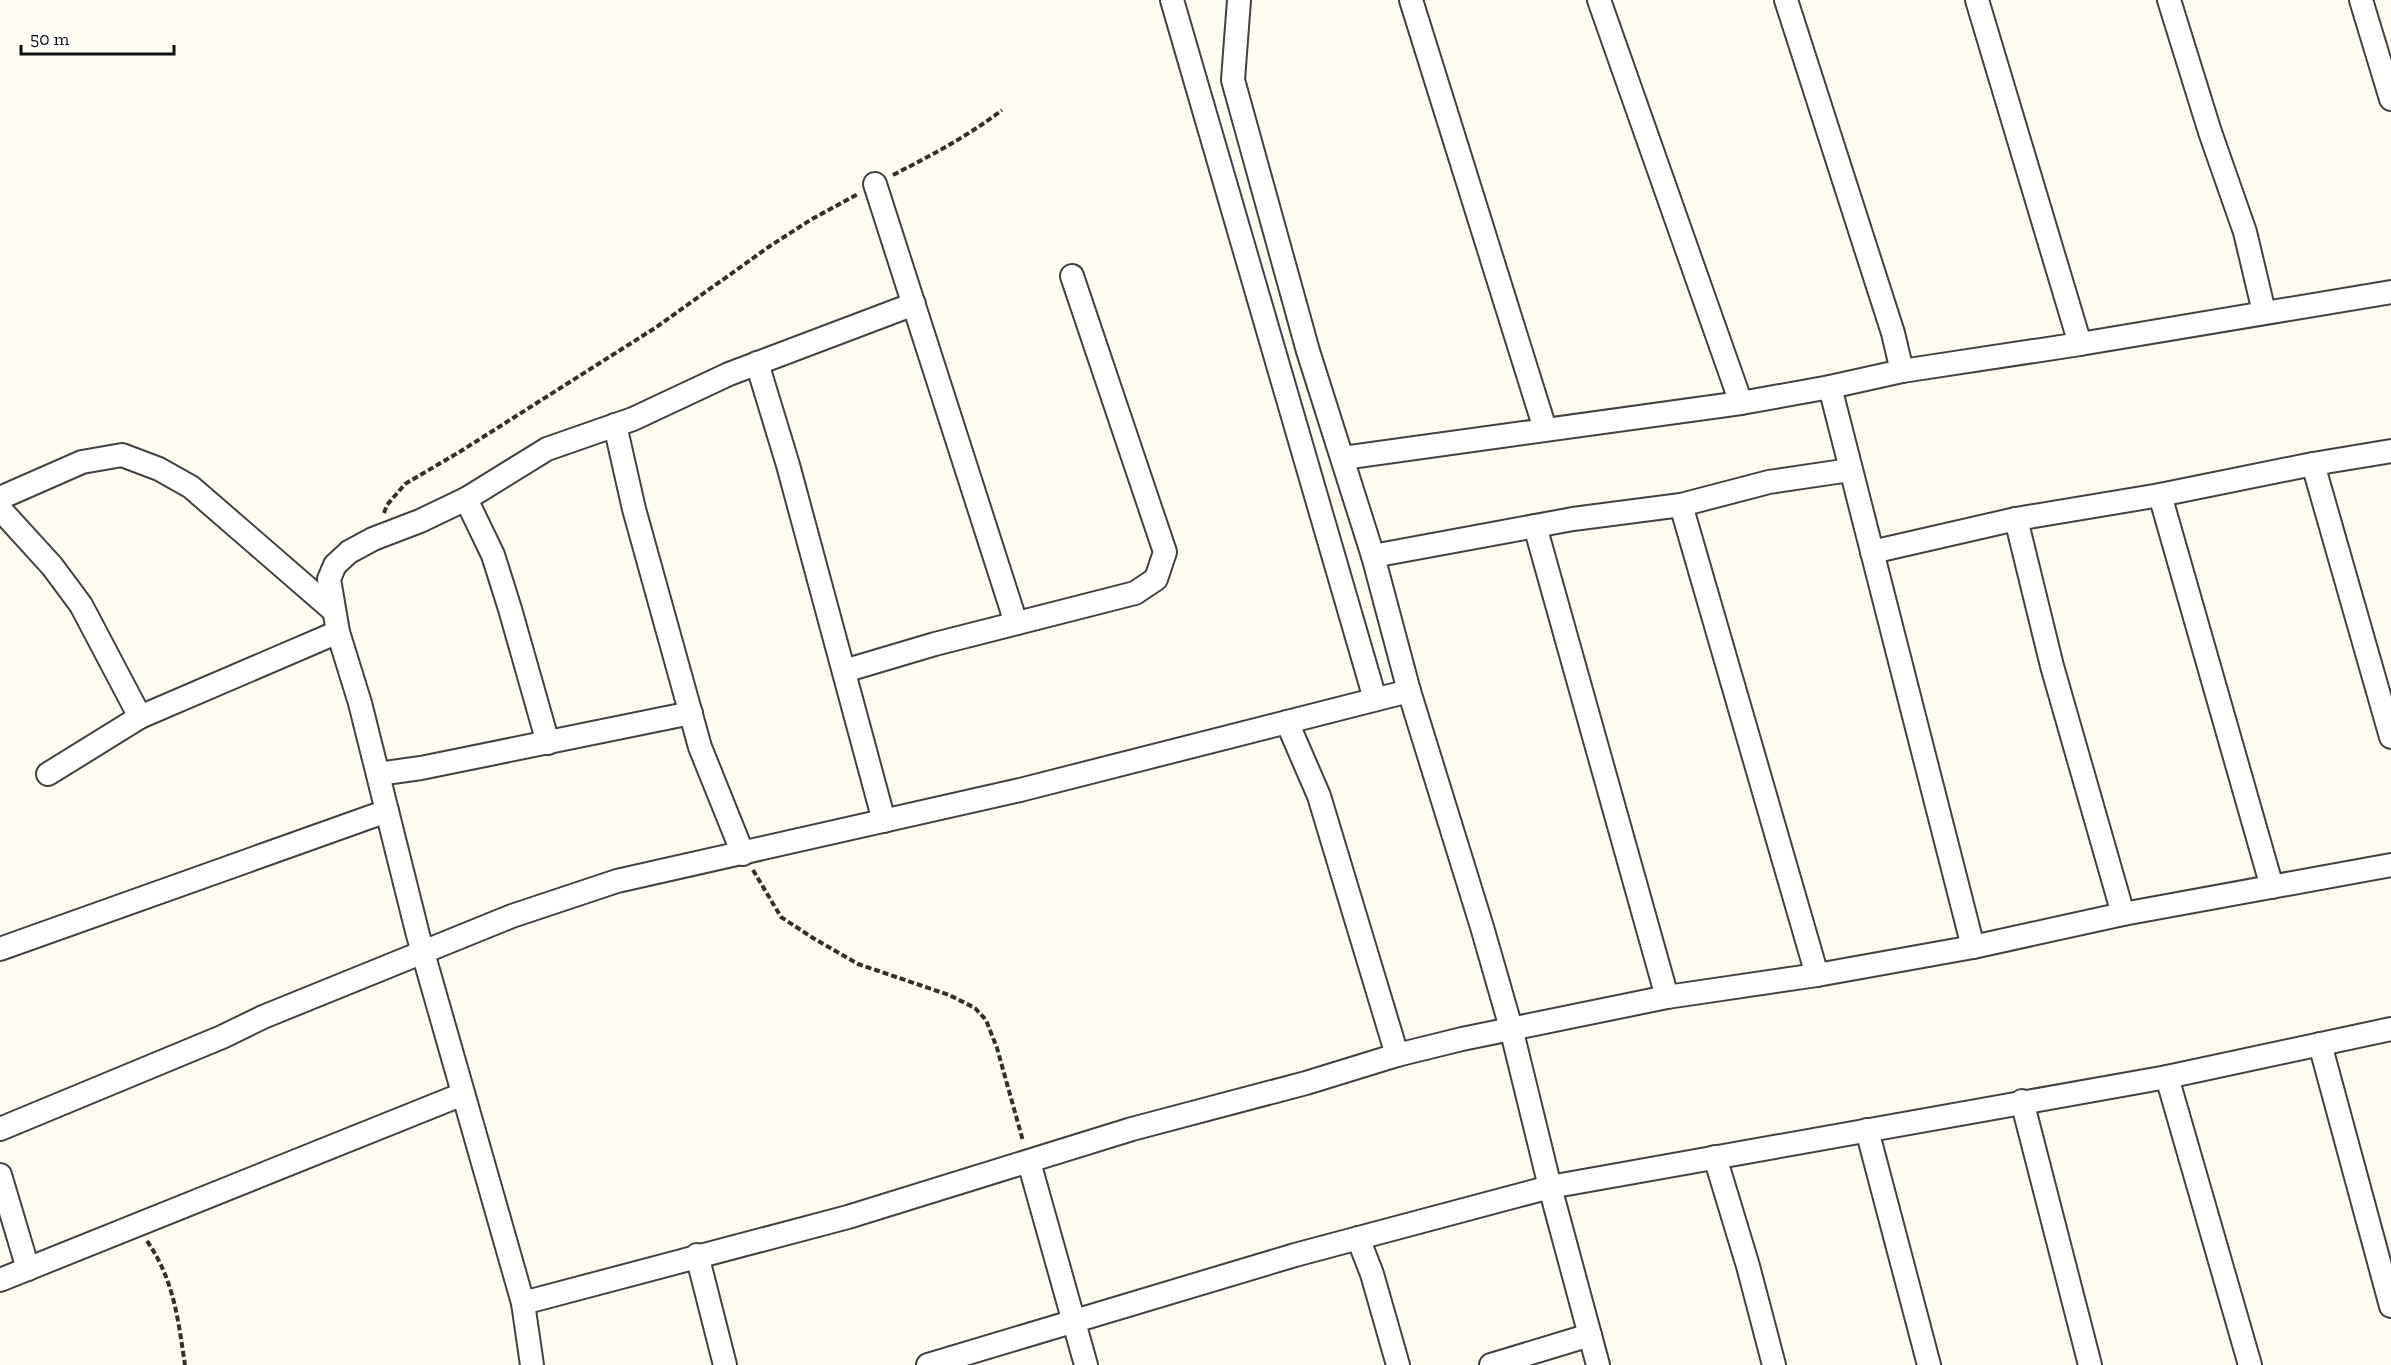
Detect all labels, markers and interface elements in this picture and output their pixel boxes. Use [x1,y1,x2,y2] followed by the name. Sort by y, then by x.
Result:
[21,18,174,56] scale bar
[30,28,70,50] text: 50 m

